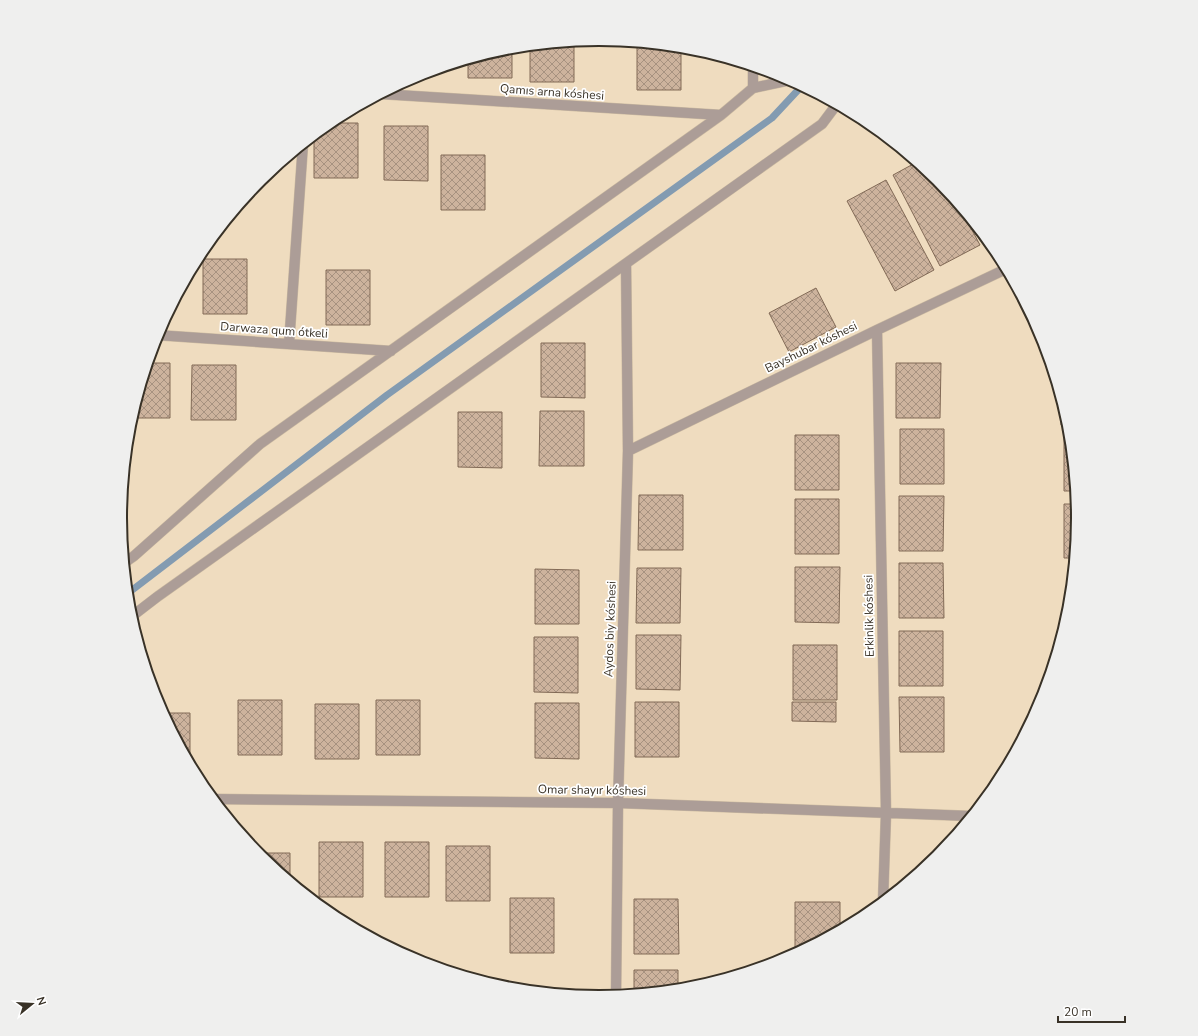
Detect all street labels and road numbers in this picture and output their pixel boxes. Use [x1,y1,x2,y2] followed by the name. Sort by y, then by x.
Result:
[499,80,605,104] street label: Qamıs arna kóshesi
[220,318,328,342] street label: Darwaza qum ótkeli
[762,318,860,376] street label: Bayshubar kóshesi
[860,575,878,657] street label: Erkinlik kóshesi
[600,581,620,677] street label: Aydos biy kóshesi
[538,781,646,799] street label: Omar shayır kóshesi

